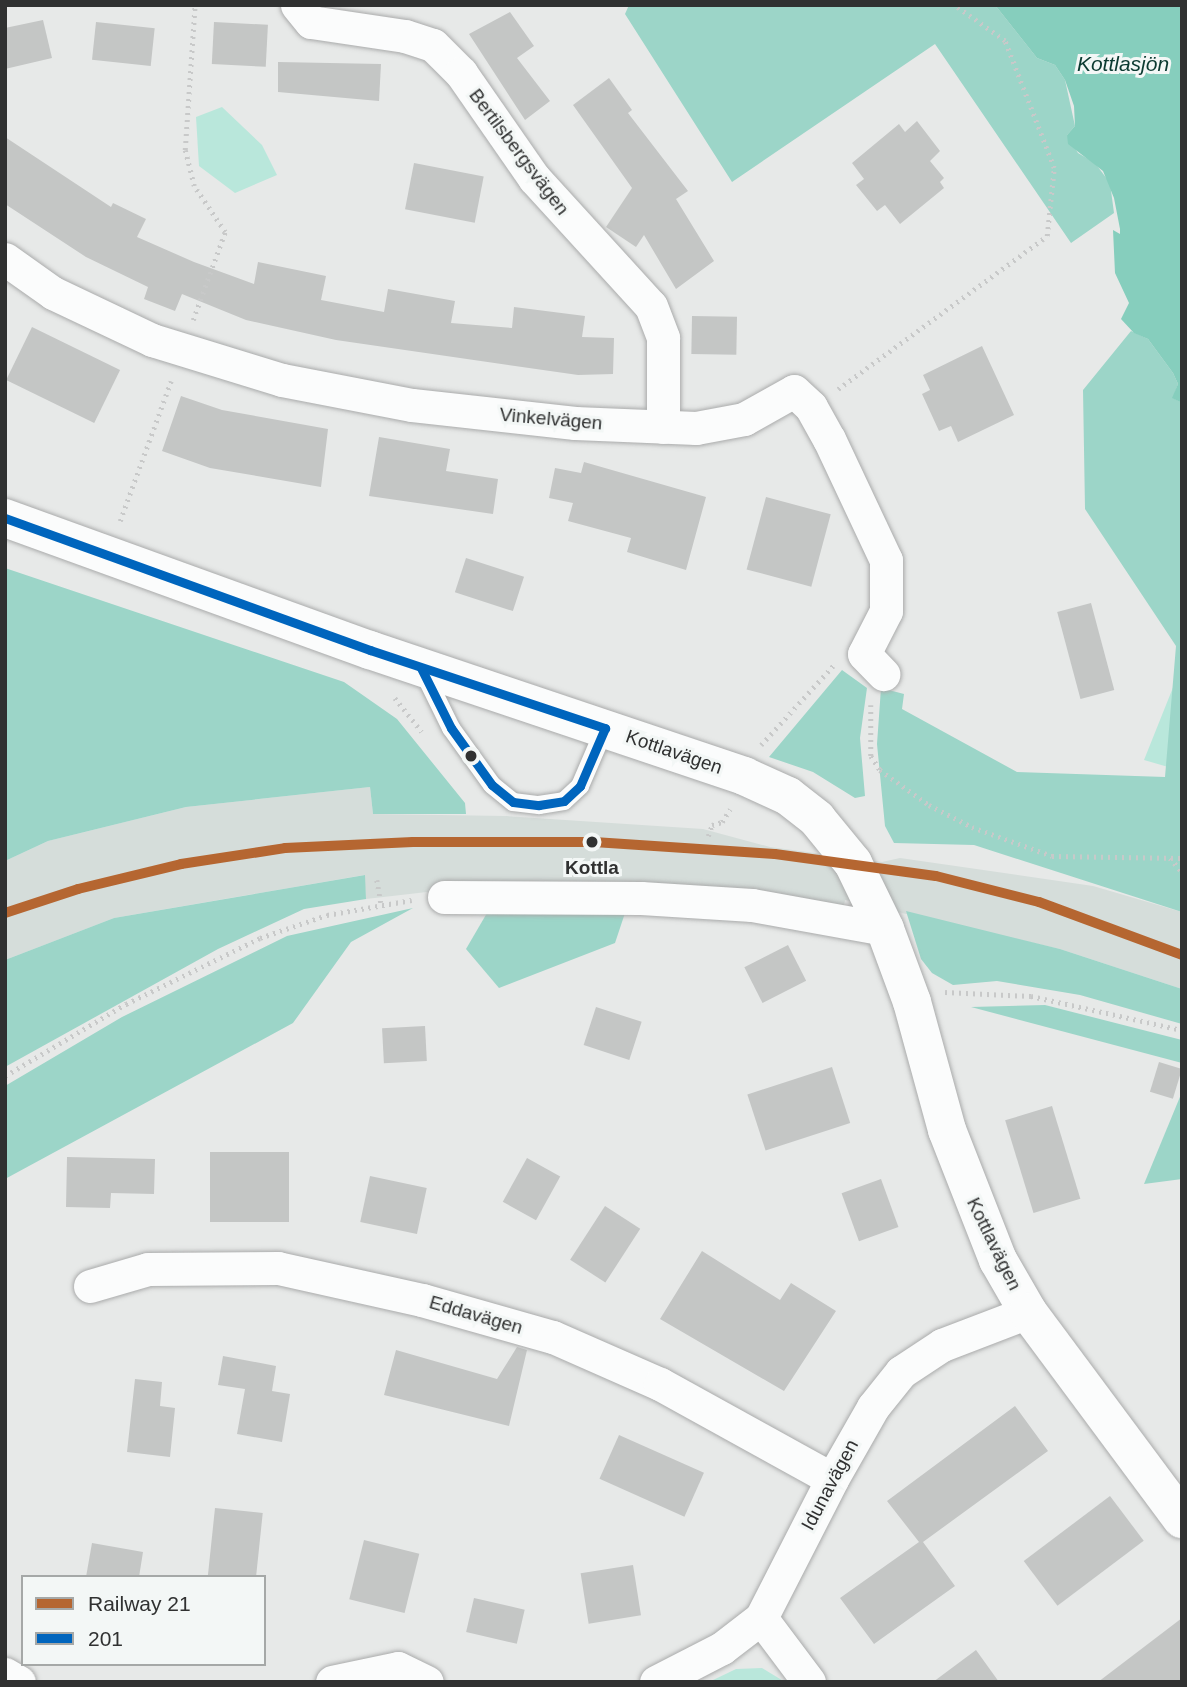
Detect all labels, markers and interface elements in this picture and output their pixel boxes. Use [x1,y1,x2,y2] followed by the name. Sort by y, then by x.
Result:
[1077,51,1169,77] water label: Kottlasjön
[464,84,574,220] street label: Bertilsbergsvägen
[499,403,603,435] street label: Vinkelvägen
[623,725,725,779] street label: Kottlavägen
[464,749,478,763] unlabelled marker
[581,831,603,853] marker: Kottla
[565,857,619,879] place label: Kottla
[962,1194,1026,1294] street label: Kottlavägen
[427,1291,525,1339] street label: Eddavägen
[797,1436,863,1534] street label: Idunavägen
[21,1575,266,1666] legend
[88,1592,191,1615] text: Railway 21
[88,1627,123,1650] text: 201

